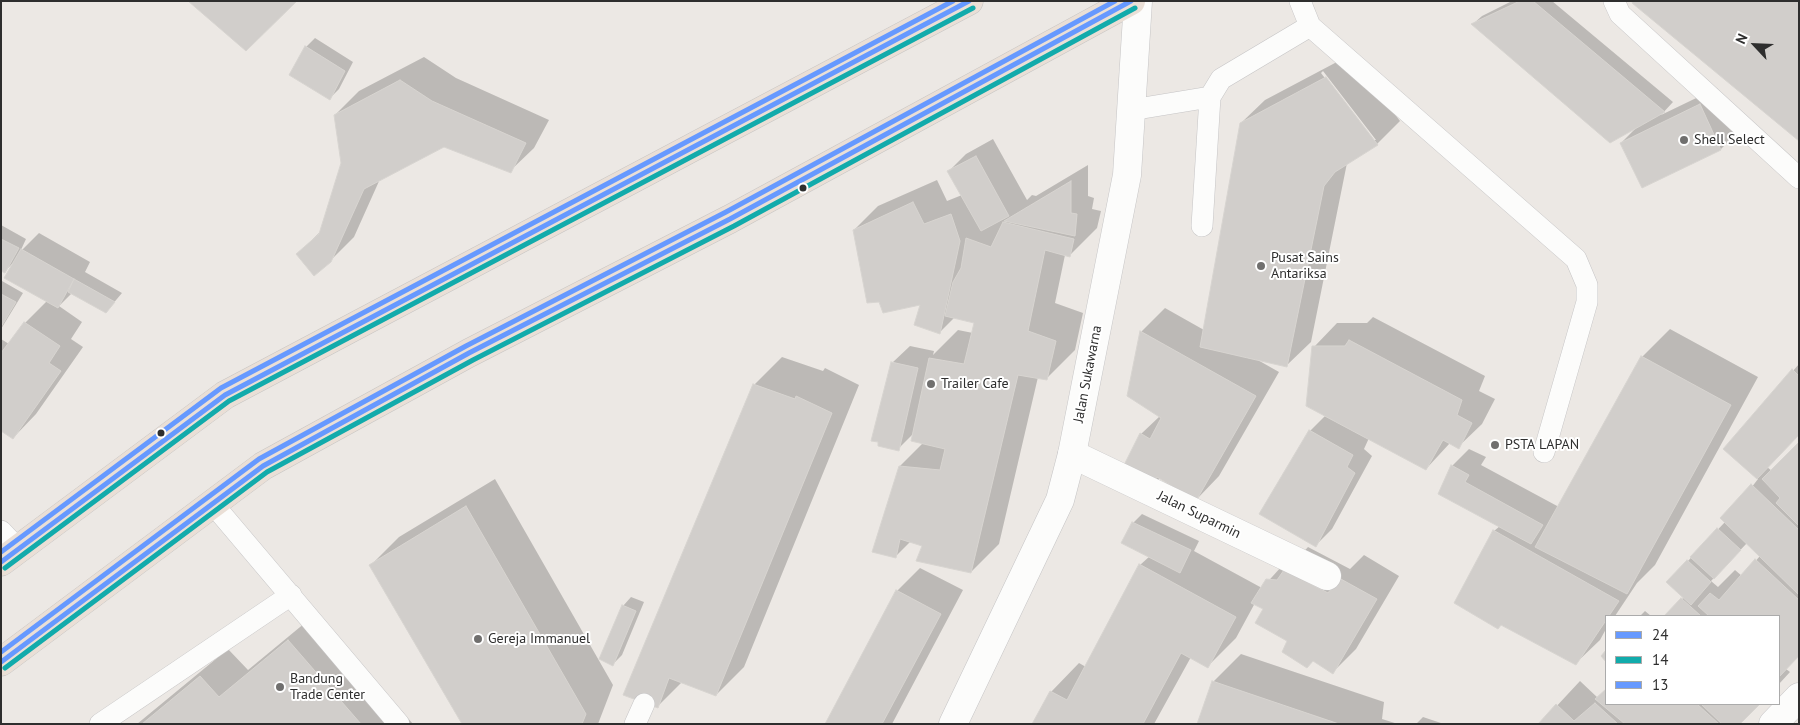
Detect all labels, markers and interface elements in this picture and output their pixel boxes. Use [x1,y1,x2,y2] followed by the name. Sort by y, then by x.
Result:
[1730,20,1780,70] north arrow
[1731,31,1752,47] text: N
[1694,132,1765,148] place label: Shell Select
[1678,134,1690,146] marker: Shell Select
[798,183,808,193] unlabelled marker
[1271,250,1339,282] place label: Pusat Sains Antariksa
[1255,260,1267,272] marker: Pusat Sains Antariksa
[1070,324,1106,424] street label: Jalan Sukawarna
[941,376,1009,392] place label: Trailer Cafe
[925,378,937,390] marker: Trailer Cafe
[156,428,166,438] unlabelled marker
[1505,437,1579,453] place label: PSTA LAPAN
[1489,439,1501,451] marker: PSTA LAPAN
[1155,488,1243,542] street label: Jalan Suparmin
[1605,615,1780,705] legend
[1652,625,1668,644] text: 24
[488,631,590,647] place label: Gereja Immanuel
[472,633,484,645] marker: Gereja Immanuel
[1652,650,1668,669] text: 14
[290,671,365,704] place label: Bandung Trade Center
[1652,675,1668,694] text: 13
[274,681,286,693] marker: Bandung Trade Center

